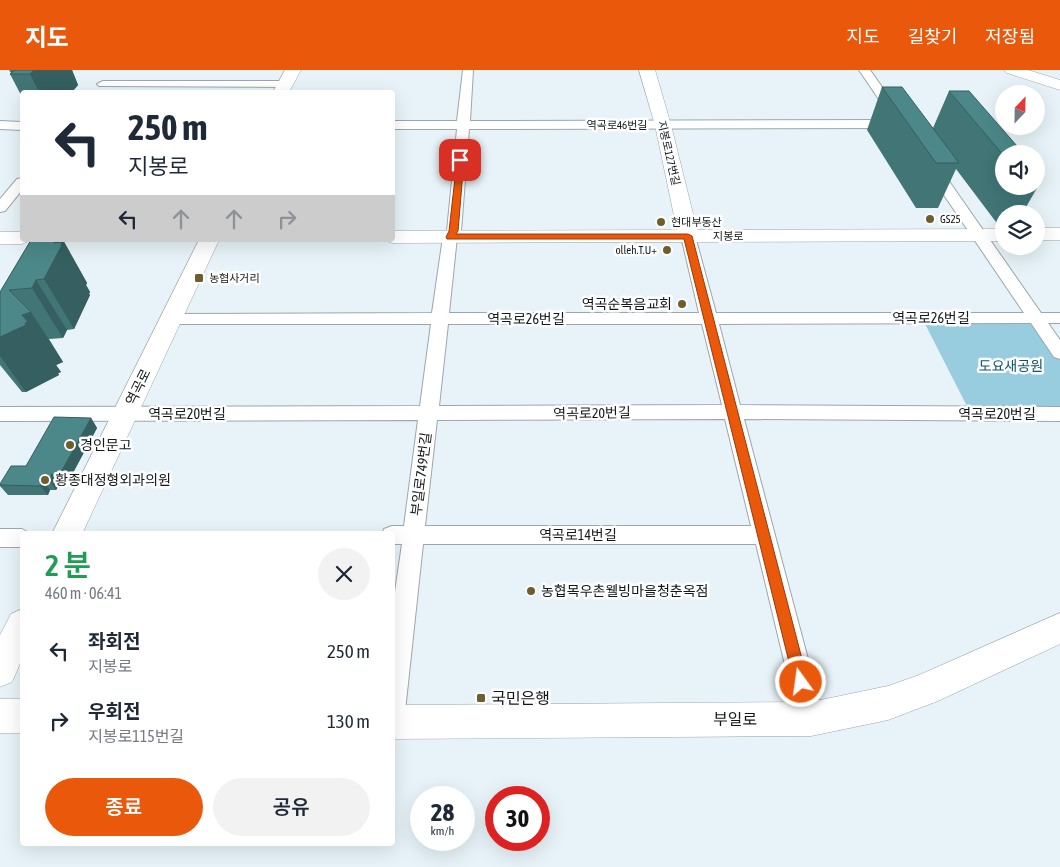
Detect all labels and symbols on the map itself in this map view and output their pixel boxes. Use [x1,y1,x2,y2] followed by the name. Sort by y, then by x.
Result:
[995,85,1045,135] north arrow
[587,119,647,131] street label: 역곡로46번길
[656,119,682,187] street label: 지봉로127번길
[439,139,481,181] pin
[924,213,936,225] marker: GS25
[940,213,961,225] place label: GS25
[655,216,667,228] marker: 현대부동산
[671,216,722,228] place label: 현대부동산
[713,230,743,242] street label: 지봉로
[615,244,657,256] place label: olleh.T.U+
[661,244,673,256] marker: olleh.T.U+
[193,272,205,284] marker: 농협사거리
[209,272,260,284] place label: 농협사거리
[582,296,672,312] place label: 역곡순복음교회
[676,298,688,310] marker: 역곡순복음교회
[892,310,970,326] street label: 역곡로26번길
[487,311,565,327] street label: 역곡로26번길
[979,358,1043,374] park label: 도요새공원
[122,366,154,408] street label: 역곡로
[553,404,631,422] street label: 역곡로20번길
[148,406,226,422] street label: 역곡로20번길
[958,406,1036,422] street label: 역곡로20번길
[408,431,434,517] street label: 부일로749번길
[80,437,132,453] place label: 경인문고
[64,439,76,451] marker: 경인문고
[55,472,171,488] place label: 황종대정형외과의원
[39,474,51,486] marker: 황종대정형외과의원
[539,527,617,543] street label: 역곡로14번길
[541,583,708,599] place label: 농협목우촌웰빙마을청춘옥점
[525,585,537,597] marker: 농협목우촌웰빙마을청춘옥점
[774,655,826,707] position arrow
[491,689,550,707] place label: 국민은행
[475,692,487,704] marker: 국민은행
[713,710,757,728] street label: 부일로
[485,786,550,851] speed limit sign: 30

